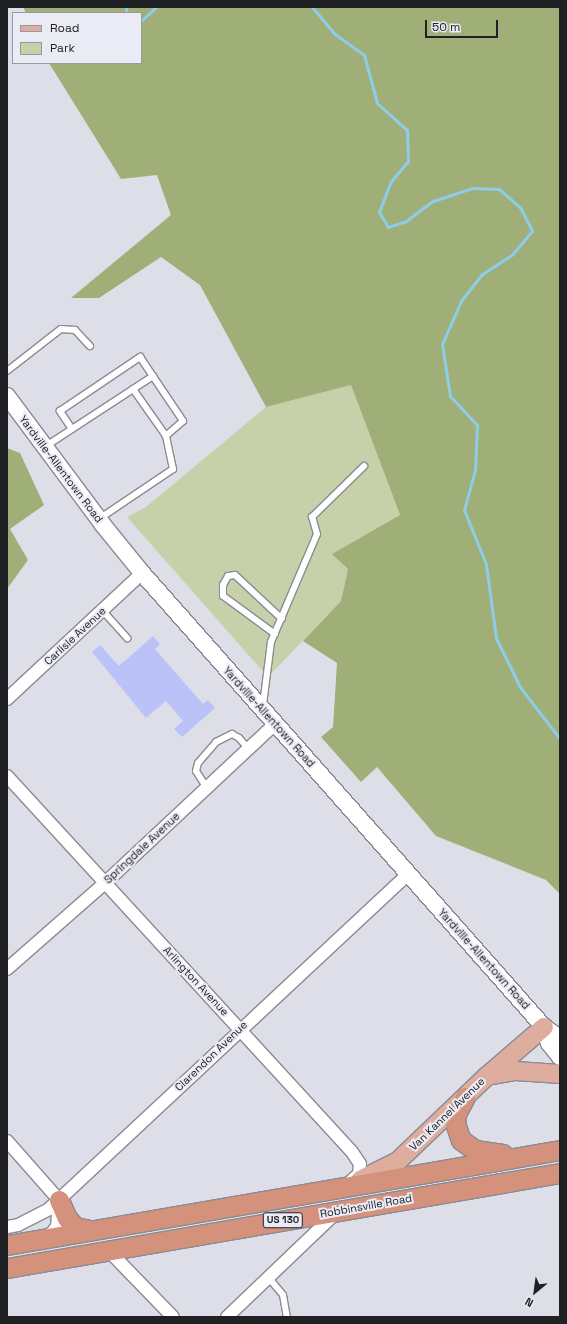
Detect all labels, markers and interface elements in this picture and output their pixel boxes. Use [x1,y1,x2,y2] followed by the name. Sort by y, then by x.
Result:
[12,12,142,64] legend
[427,12,500,38] scale bar
[432,19,460,35] text: 50 m
[50,20,79,36] text: Road
[50,40,75,56] text: Park
[16,413,106,525] street label: Yardville-Allentown Road
[41,604,109,668] street label: Carlisle Avenue
[220,664,318,770] street label: Yardville-Allentown Road
[101,809,183,887] street label: Springdale Avenue
[435,906,533,1012] street label: Yardville-Allentown Road
[160,943,232,1019] street label: Arlington Avenue
[172,1018,250,1094] street label: Clarendon Avenue
[407,1075,487,1153] street label: Van Kannel Avenue
[319,1191,413,1221] street label: Robbinsville Road
[262,1212,304,1228] road number: US 130
[515,1272,555,1312] north arrow
[523,1295,536,1310] text: N

